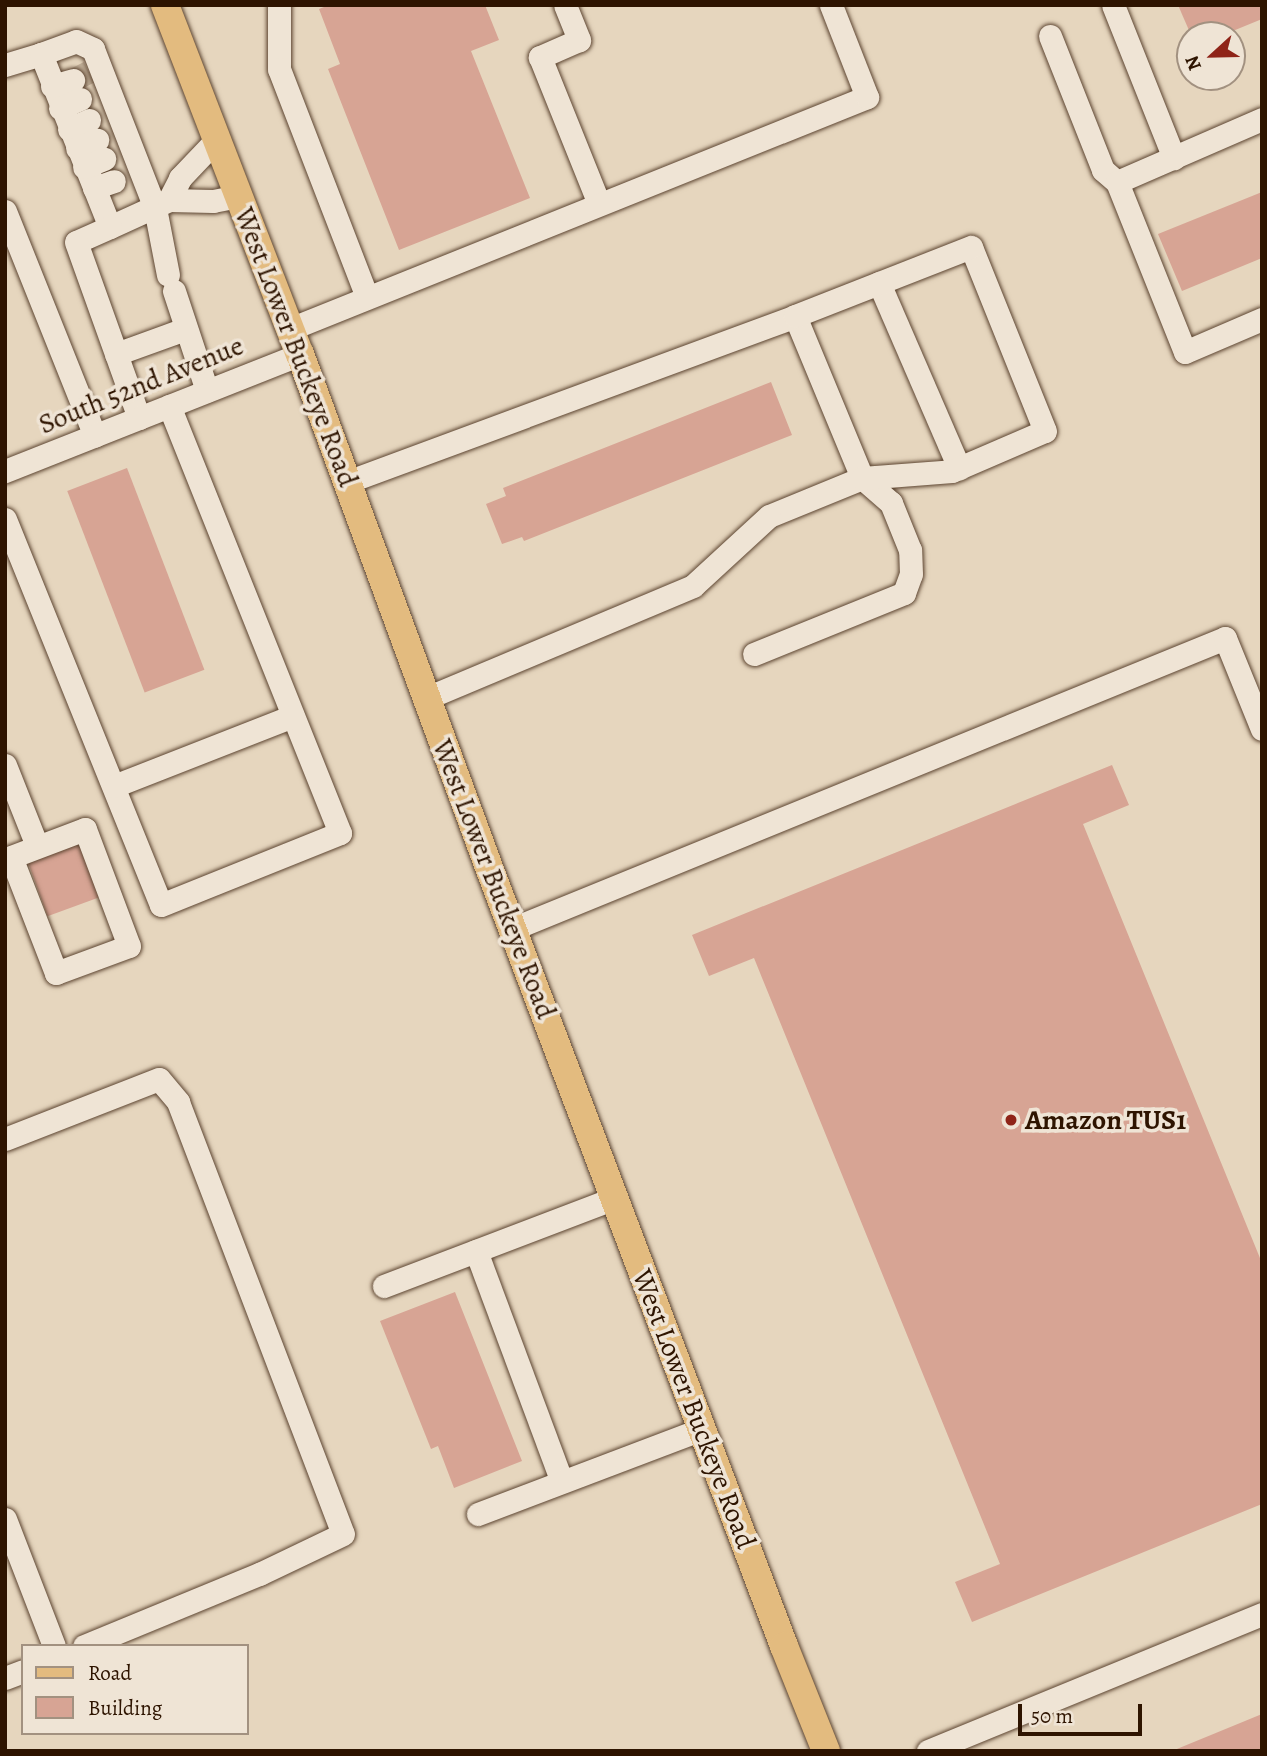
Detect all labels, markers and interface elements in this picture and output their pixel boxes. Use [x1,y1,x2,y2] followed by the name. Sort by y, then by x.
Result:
[1176,21,1246,91] north arrow
[1179,52,1208,74] text: N
[227,203,365,491] street label: West Lower Buckeye Road
[34,329,248,441] street label: South 52nd Avenue
[425,735,563,1023] street label: West Lower Buckeye Road
[1025,1103,1186,1137] place label: Amazon TUS1
[1003,1112,1019,1128] marker: Amazon TUS1
[625,1265,763,1553] street label: West Lower Buckeye Road
[21,1644,248,1735] legend
[88,1659,132,1687] text: Road
[1022,1690,1146,1734] scale bar
[88,1694,162,1722] text: Building
[1031,1702,1073,1730] text: 50 m

